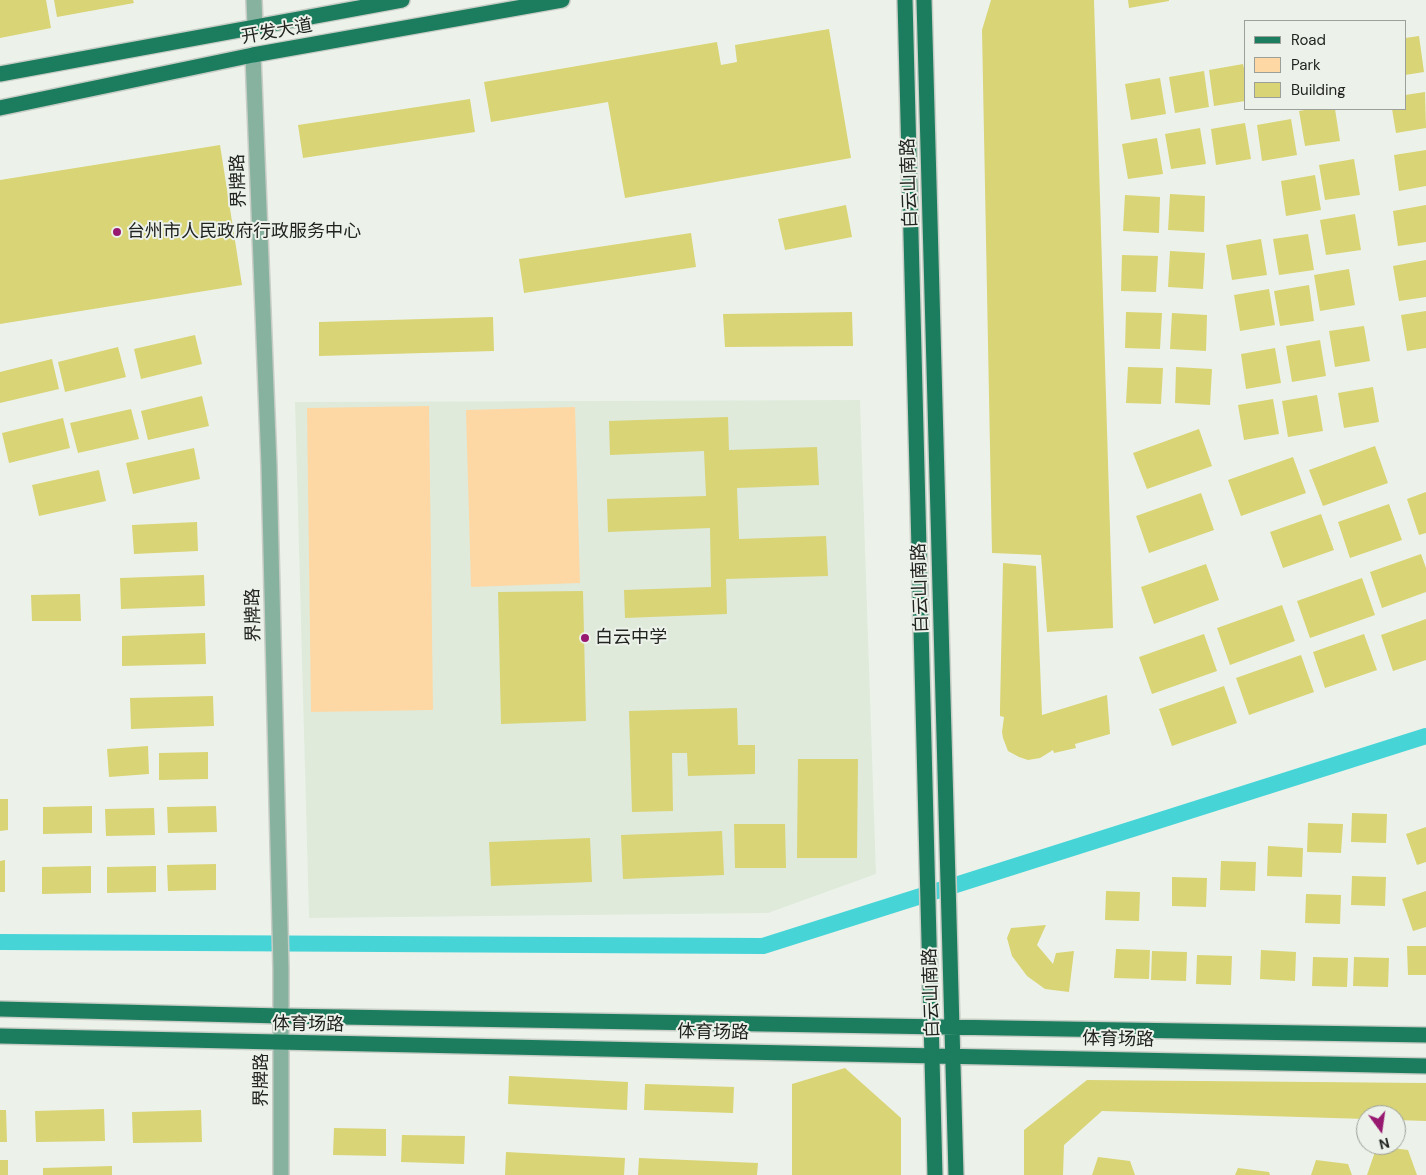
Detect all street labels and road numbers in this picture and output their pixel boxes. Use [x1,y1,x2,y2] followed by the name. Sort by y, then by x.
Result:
[240,15,314,49] street label: 开发大道
[898,138,922,228] street label: 白云山南路
[227,154,251,208] street label: 界牌路
[909,543,933,633] street label: 白云山南路
[243,588,265,642] street label: 界牌路
[920,948,944,1038] street label: 白云山南路
[272,1014,344,1036] street label: 体育场路
[677,1022,749,1044] street label: 体育场路
[1082,1029,1154,1051] street label: 体育场路
[251,1053,273,1107] street label: 界牌路

